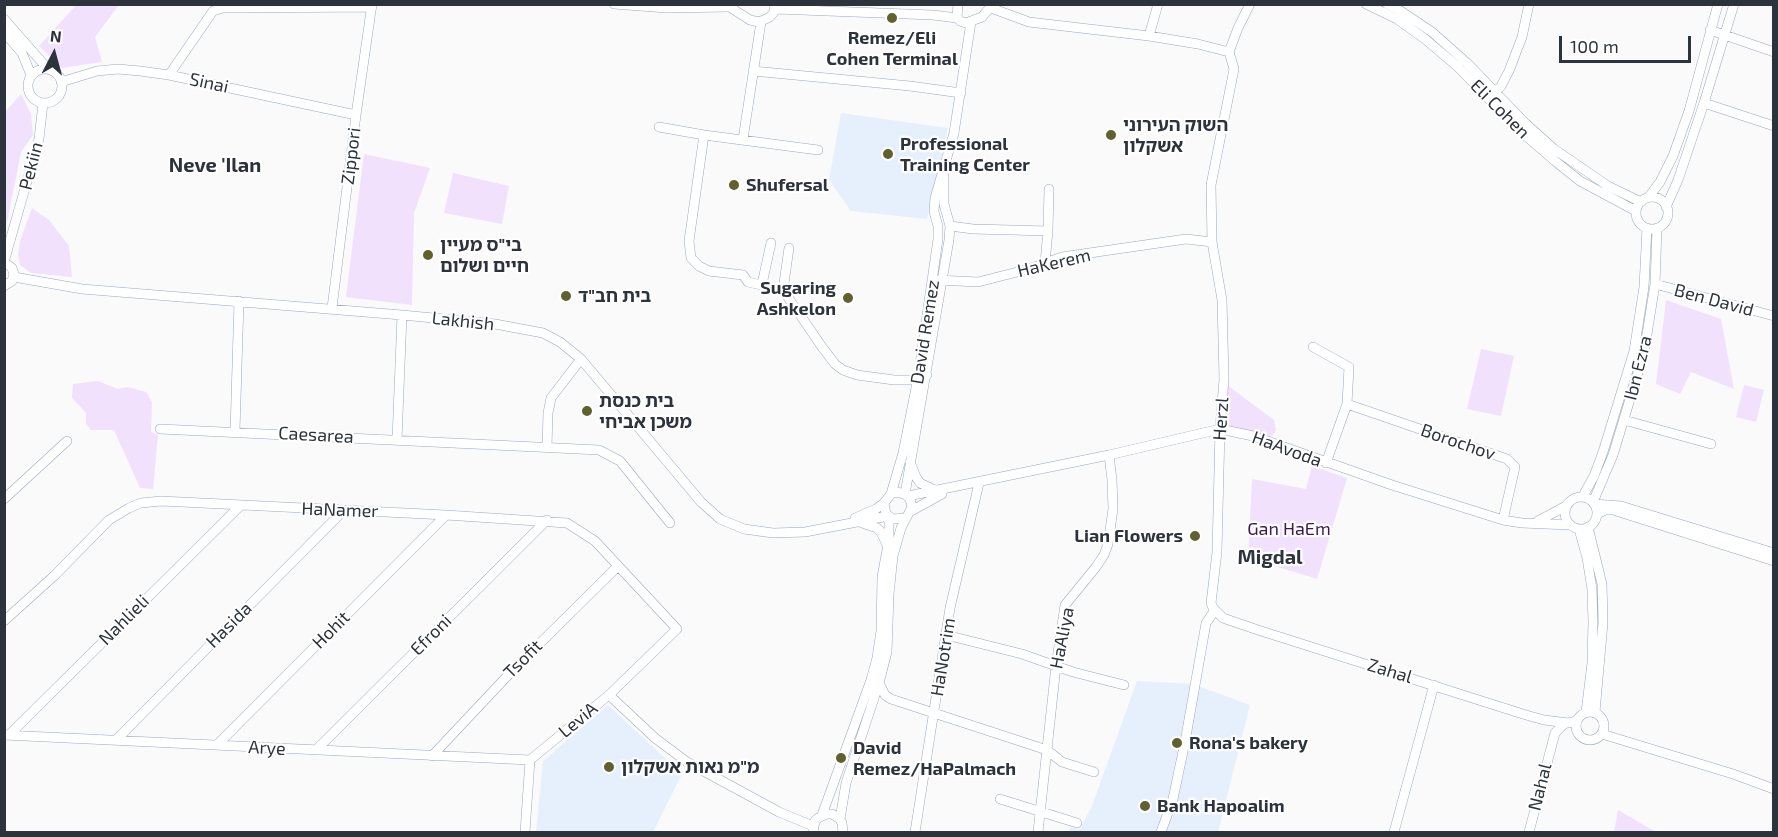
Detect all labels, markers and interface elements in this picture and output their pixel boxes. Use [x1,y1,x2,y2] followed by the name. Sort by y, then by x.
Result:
[885,11,899,25] marker: Remez/Eli Cohen Terminal
[24,24,84,84] north arrow
[1562,24,1694,62] scale bar
[49,26,63,46] text: N
[826,27,958,70] place label: Remez/Eli Cohen Terminal
[1570,35,1619,57] text: 100 m
[188,68,230,98] street label: Sinai
[1466,75,1534,143] street label: Eli Cohen
[1123,114,1228,156] place label: השוק העירוני אשקלון
[337,126,365,186] street label: Zippori
[1104,128,1118,142] marker: השוק העירוני אשקלון
[900,133,1030,176] place label: Professional Training Center
[15,140,47,192] street label: Pekiin
[881,147,895,161] marker: Professional Training Center
[169,153,261,177] district label: Neve 'Ilan
[746,174,829,196] place label: Shufersal
[727,178,741,192] marker: Shufersal
[440,234,529,276] place label: בי"ס מעיין חיים ושלום
[1015,244,1093,282] street label: HaKerem
[421,248,435,262] marker: בי"ס מעיין חיים ושלום
[757,277,836,320] place label: Sugaring Ashkelon
[906,278,944,386] street label: David Remez
[1672,279,1756,321] street label: Ben David
[578,285,651,307] place label: בית חב"ד
[559,289,573,303] marker: בית חב"ד
[841,291,855,305] marker: Sugaring Ashkelon
[431,307,495,335] street label: Lakhish
[1620,333,1656,403] street label: Ibn Ezra
[599,390,692,432] place label: בית כנסת משכן אביחי
[1209,397,1233,441] street label: Herzl
[580,404,594,418] marker: בית כנסת משכן אביחי
[1418,419,1498,465] street label: Borochov
[278,422,354,448] street label: Caesarea
[1249,426,1325,472] street label: HaAvoda
[301,498,379,522] street label: HaNamer
[1247,518,1331,540] park label: Gan HaEm
[1074,525,1183,547] place label: Lian Flowers
[1188,529,1202,543] marker: Lian Flowers
[1237,545,1303,569] district label: Migdal
[94,590,154,650] street label: Nahlieli
[202,598,256,652] street label: Hasida
[1045,605,1079,671] street label: HaAliya
[308,607,354,653] street label: Hohit
[406,610,456,660] street label: Efroni
[926,616,960,698] street label: HaNotrim
[499,635,547,683] street label: Tsofit
[1365,654,1415,688] street label: Zahal
[554,698,602,742] street label: LeviA
[1189,732,1308,754] place label: Rona's bakery
[248,736,286,760] street label: Arye
[1170,736,1184,750] marker: Rona's bakery
[853,737,1016,780] place label: David Remez/HaPalmach
[834,751,848,765] marker: David Remez/HaPalmach
[621,756,760,778] place label: מ"מ נאות אשקלון
[602,760,616,774] marker: מ"מ נאות אשקלון
[1524,761,1556,813] street label: Nahal
[1157,795,1285,817] place label: Bank Hapoalim
[1138,799,1152,813] marker: Bank Hapoalim

